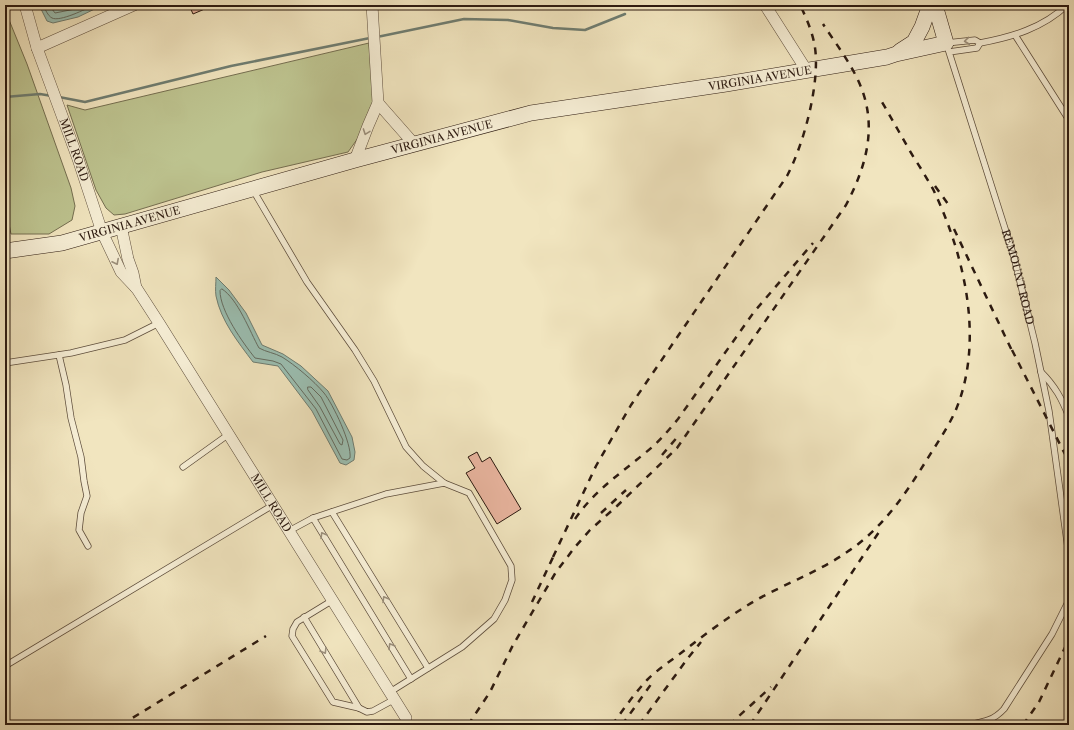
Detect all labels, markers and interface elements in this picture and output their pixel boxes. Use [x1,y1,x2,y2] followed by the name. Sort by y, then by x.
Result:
[964,36,970,45] one-way arrow
[707,63,813,94] street label: VIRGINIA AVENUE
[57,116,92,183] street label: MILL ROAD
[389,116,495,157] street label: VIRGINIA AVENUE
[362,128,370,135] one-way arrow
[77,203,182,245] street label: VIRGINIA AVENUE
[999,228,1037,326] street label: REMOUNT ROAD
[111,258,119,265] one-way arrow
[248,471,295,535] street label: MILL ROAD
[320,532,328,539] one-way arrow
[383,596,390,603] one-way arrow
[388,643,396,650] one-way arrow
[320,647,327,654] one-way arrow

